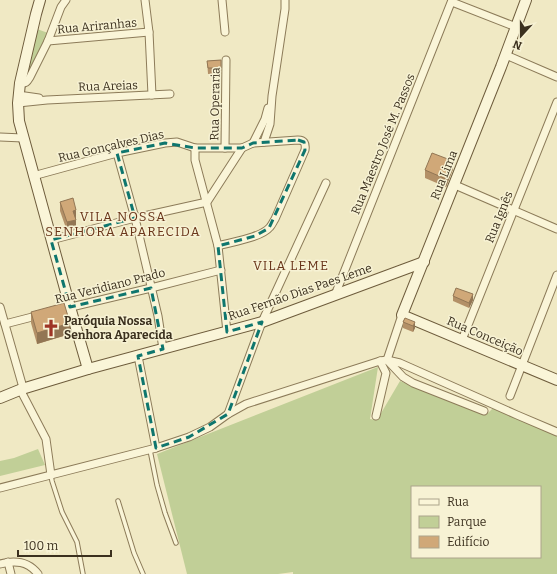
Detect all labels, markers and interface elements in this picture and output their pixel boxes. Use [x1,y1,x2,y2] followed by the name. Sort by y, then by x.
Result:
[57,16,138,36] street label: Rua Ariranhas
[501,16,541,56] north arrow
[511,37,524,52] text: N
[207,67,223,141] street label: Rua Operaria
[348,71,418,216] street label: Rua Maestro José M. Passos
[78,78,138,94] street label: Rua Areias
[57,127,165,165] street label: Rua Gonçalves Dias
[428,148,460,202] street label: Rua Lima
[482,189,516,245] street label: Rua Ignês
[45,209,201,239] district label: VILA NOSSA SENHORA APARECIDA
[253,258,329,273] district label: VILA LEME
[226,261,374,323] street label: Rua Fernão Dias Paes Leme
[53,265,167,307] street label: Rua Veridiano Prado
[64,314,173,342] place label: Paróquia Nossa Senhora Aparecida
[445,314,525,358] street label: Rua Conceição
[41,318,61,338] church icon: Paróquia Nossa Senhora Aparecida
[411,486,541,558] legend
[447,495,469,509] text: Rua
[447,515,486,529] text: Parque
[18,532,111,558] scale bar
[447,535,489,549] text: Edifício
[24,539,59,553] text: 100 m

